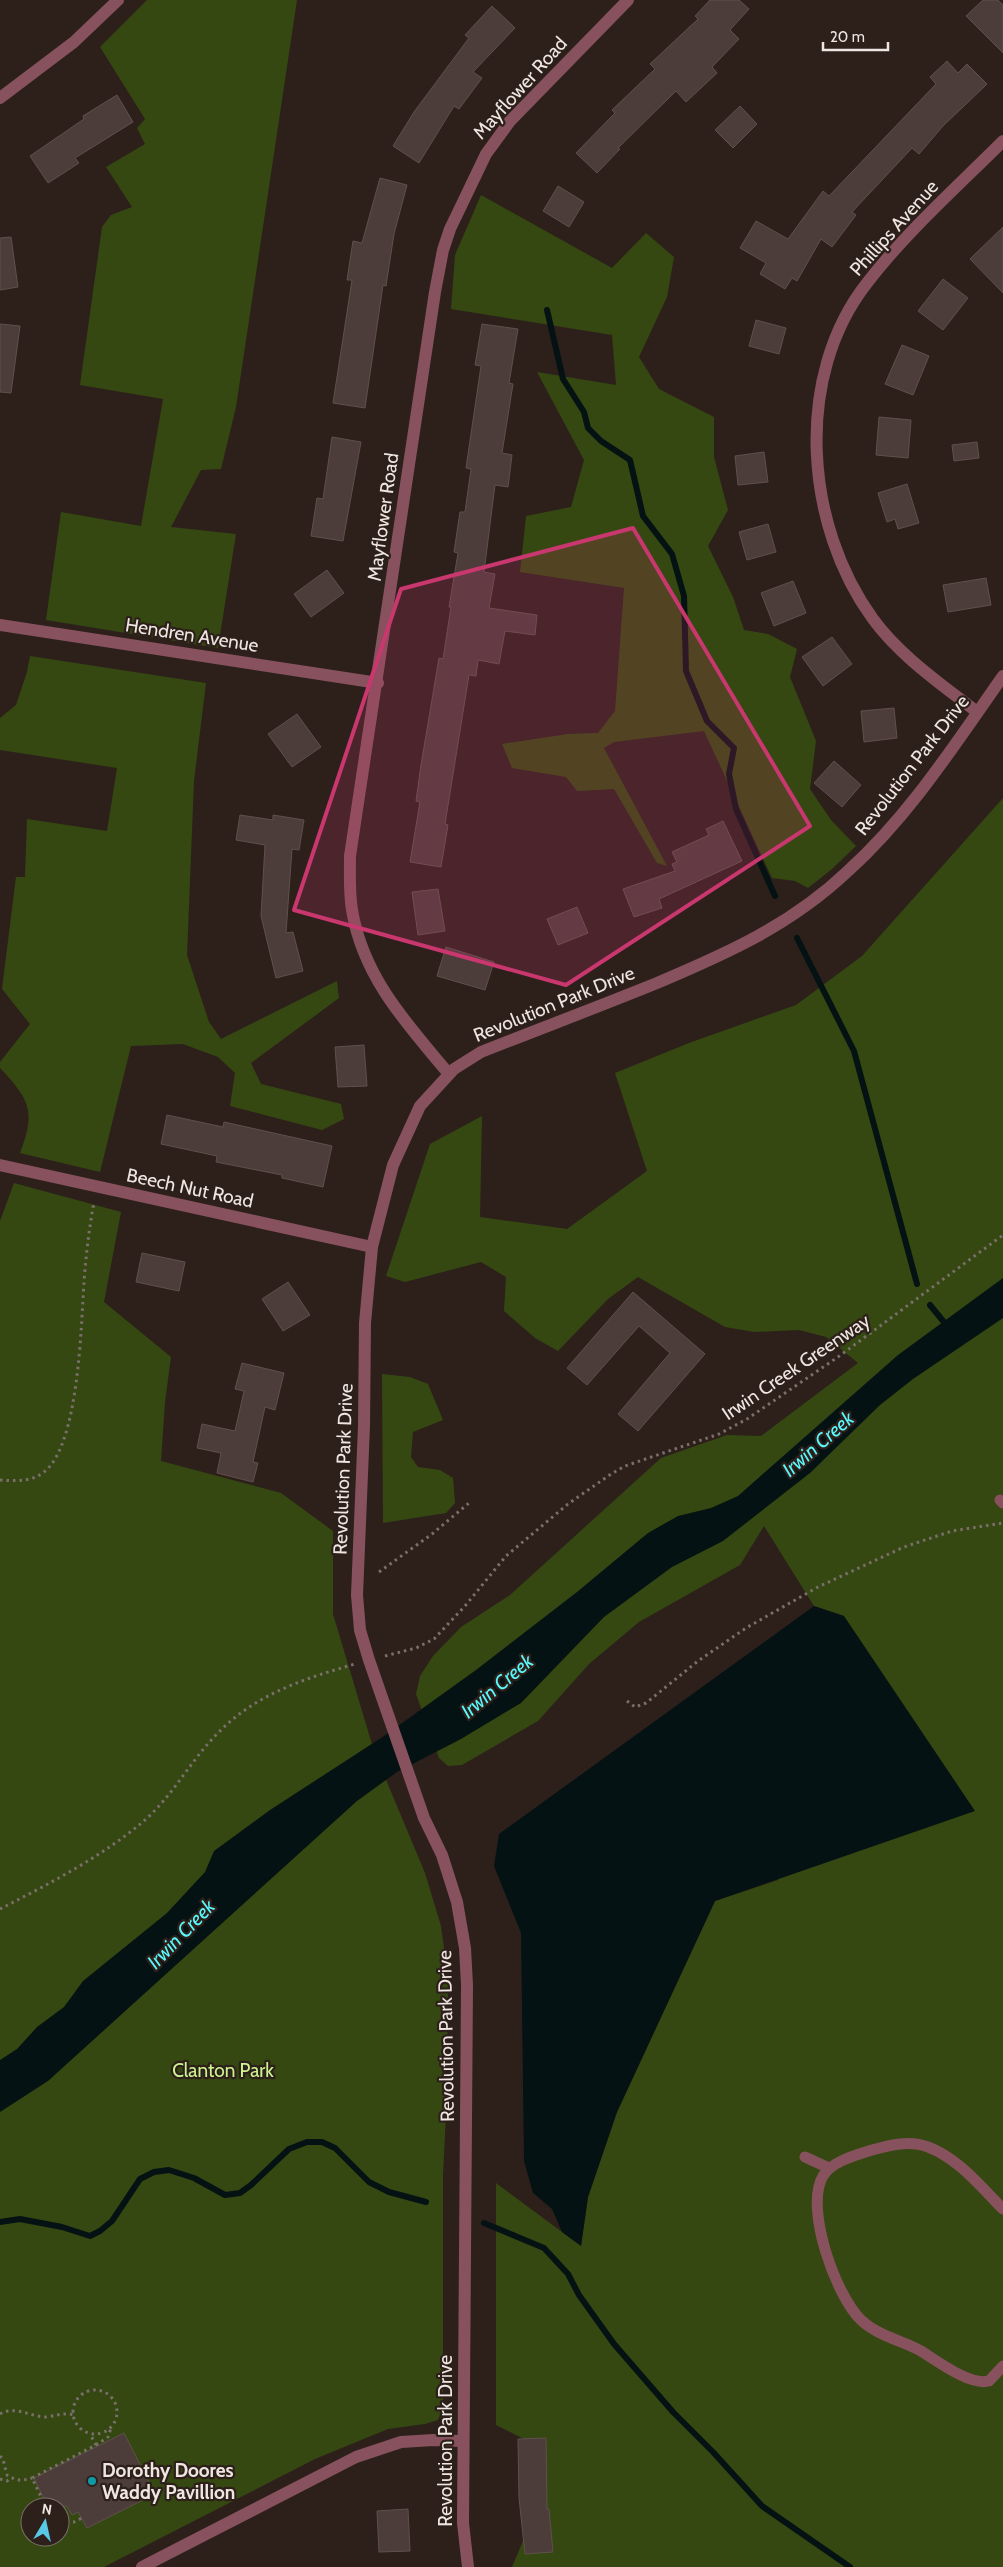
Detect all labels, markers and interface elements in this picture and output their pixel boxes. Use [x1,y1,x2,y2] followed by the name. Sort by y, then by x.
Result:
[823,20,888,52] scale bar
[830,28,865,46] text: 20 m
[468,32,572,144] street label: Mayflower Road
[845,175,943,281] street label: Phillips Avenue
[363,451,403,583] street label: Mayflower Road
[124,613,261,657] street label: Hendren Avenue
[850,690,974,840] street label: Revolution Park Drive
[470,961,638,1047] street label: Revolution Park Drive
[125,1163,255,1213] street label: Beech Nut Road
[718,1309,875,1425] street label: Irwin Creek Greenway
[329,1383,357,1555] street label: Revolution Park Drive
[777,1405,860,1482] water label: Irwin Creek
[456,1648,539,1723] water label: Irwin Creek
[142,1893,221,1974] water label: Irwin Creek
[433,1950,459,2122] street label: Revolution Park Drive
[172,2059,274,2082] park label: Clanton Park
[434,2355,457,2527] street label: Revolution Park Drive
[102,2459,235,2504] place label: Dorothy Doores Waddy Pavillion
[86,2475,98,2487] marker: Dorothy Doores Waddy Pavillion
[20,2497,70,2547] north arrow
[41,2499,53,2519] text: N

